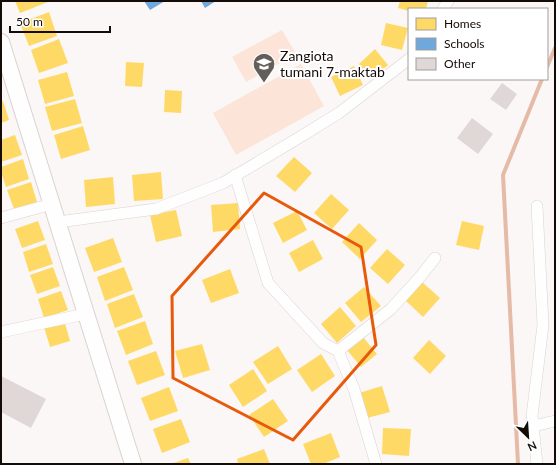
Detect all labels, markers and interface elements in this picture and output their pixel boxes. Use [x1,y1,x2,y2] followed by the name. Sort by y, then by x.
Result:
[10,8,110,34] scale bar
[408,8,548,80] legend
[16,14,43,29] text: 50 m
[444,16,481,31] text: Homes
[444,36,485,51] text: Schools
[280,47,385,80] place label: Zangiota tumani 7-maktab
[251,51,277,84] school or university icon: Zangiota tumani 7-maktab
[444,56,476,71] text: Other
[508,417,548,457] north arrow
[526,439,539,454] text: N

